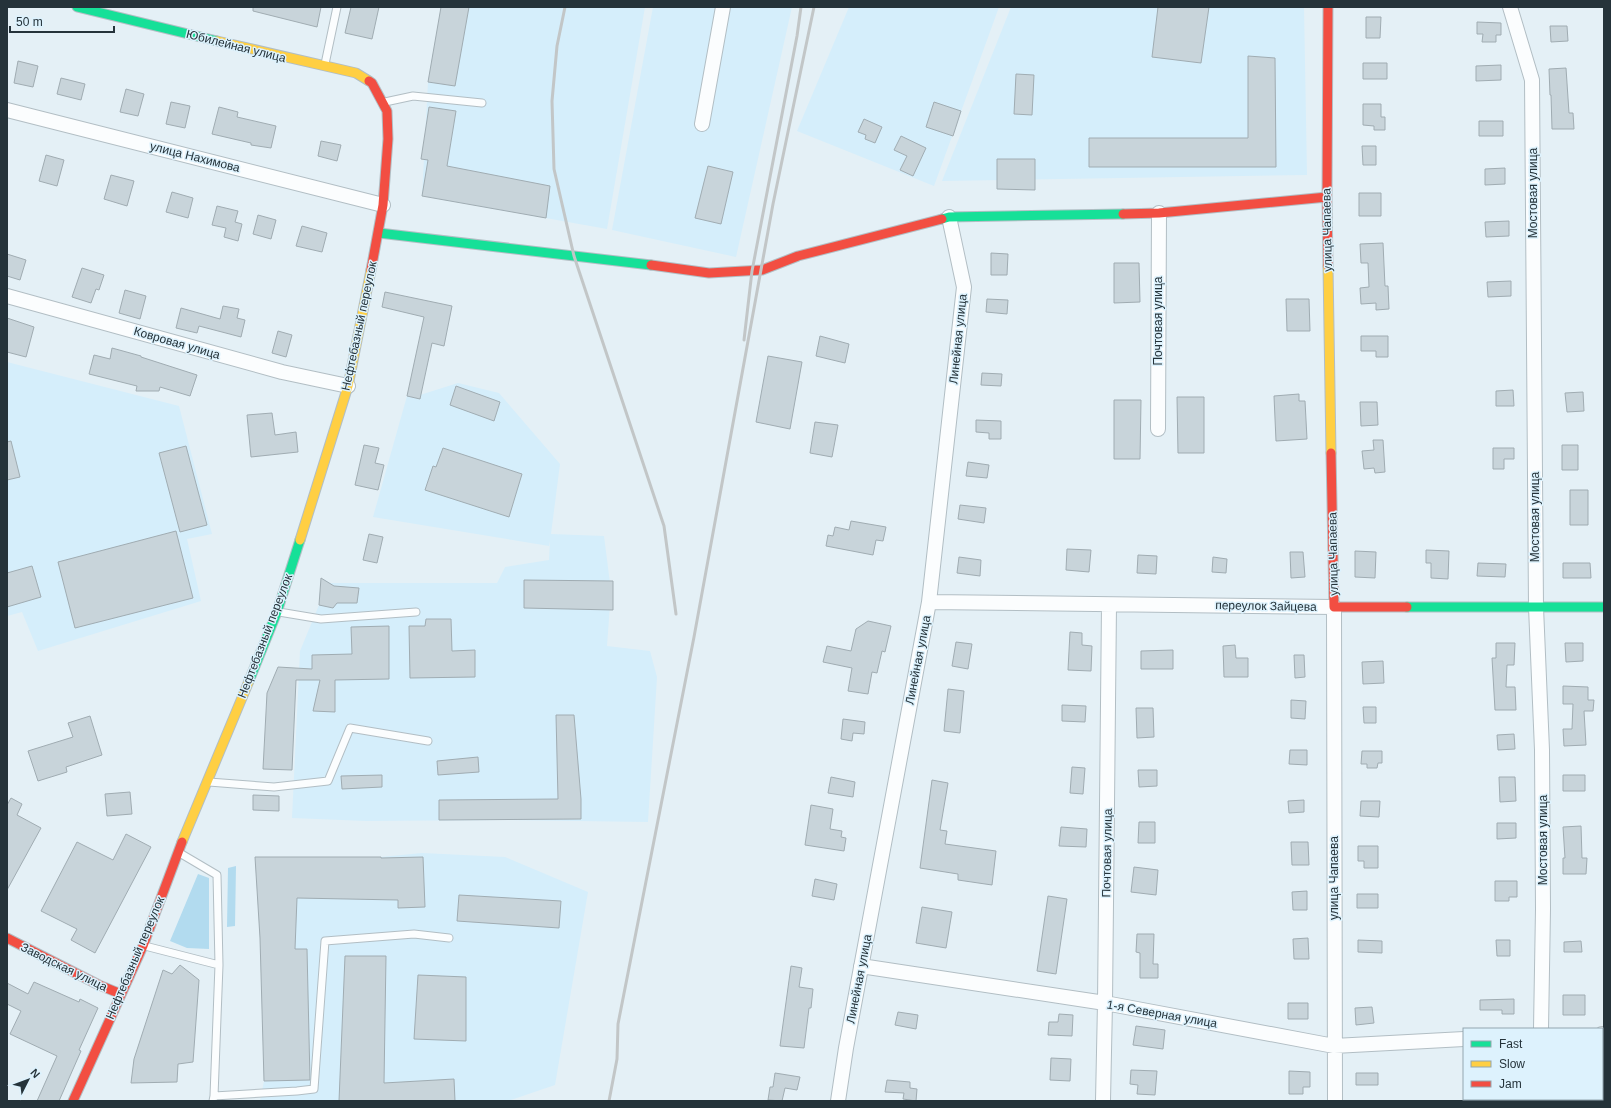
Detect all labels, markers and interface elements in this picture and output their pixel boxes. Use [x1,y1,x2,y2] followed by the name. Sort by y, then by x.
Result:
[10,8,114,34] scale bar
[16,15,43,29] text: 50 m
[185,27,288,65] street label: Юбилейная улица
[149,139,242,175] street label: улица Нахимова
[1526,147,1540,238] street label: Мостовая улица
[1319,188,1335,272] street label: улица Чапаева
[338,259,380,392] street label: Нефтебазный переулок
[1151,276,1165,366] street label: Почтовая улица
[946,293,970,385] street label: Линейная улица
[132,324,222,362] street label: Ковровая улица
[1528,471,1542,562] street label: Мостовая улица
[1325,512,1341,596] street label: улица Чапаева
[235,571,295,700] street label: Нефтебазный переулок
[1215,598,1317,614] street label: переулок Зайцева
[902,614,934,706] street label: Линейная улица
[1536,794,1550,885] street label: Мостовая улица
[1099,808,1115,898] street label: Почтовая улица
[1327,836,1341,920] street label: улица Чапаева
[103,894,168,1021] street label: Нефтебазный переулок
[843,933,875,1025] street label: Линейная улица
[18,940,110,994] street label: Заводская улица
[1106,997,1218,1031] street label: 1-я Северная улица
[1463,1028,1603,1100] legend
[1499,1037,1523,1051] text: Fast
[1499,1057,1525,1071] text: Slow
[8,1060,48,1100] north arrow
[28,1066,43,1080] text: N
[1499,1077,1522,1091] text: Jam

